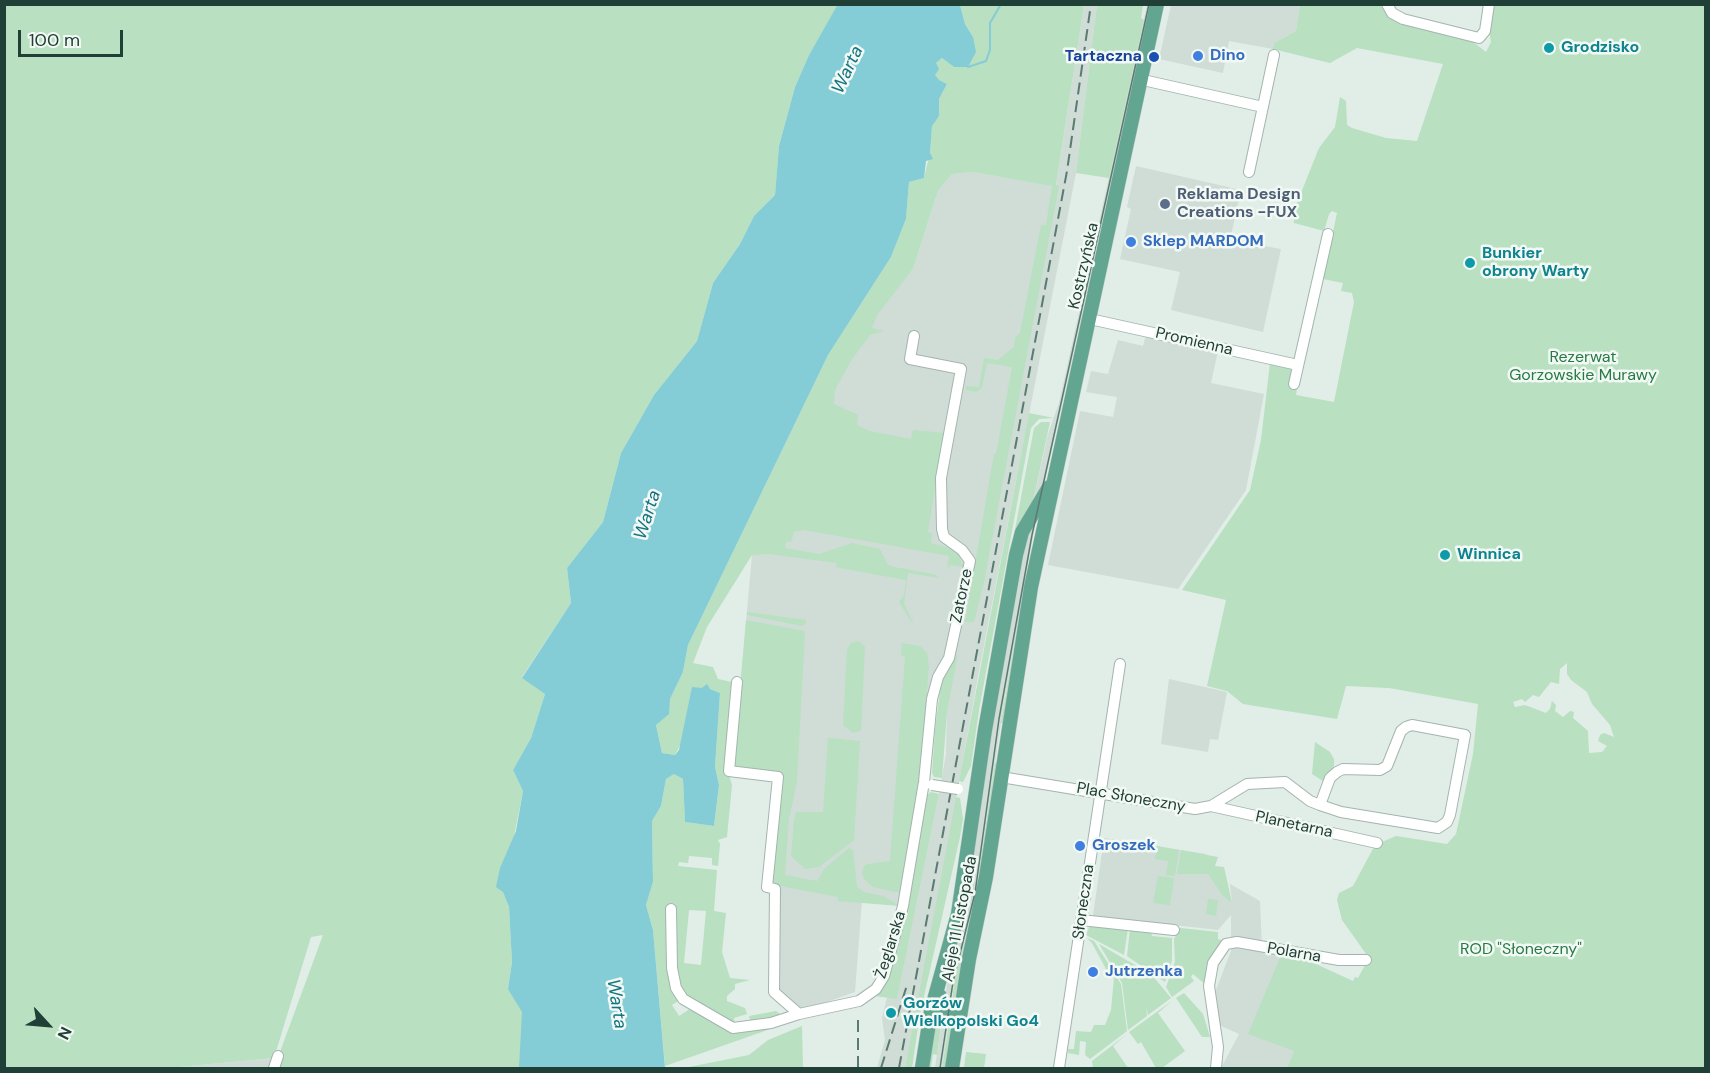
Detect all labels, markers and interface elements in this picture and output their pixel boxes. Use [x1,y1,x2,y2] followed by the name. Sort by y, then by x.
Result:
[21,18,126,56] scale bar
[29,28,80,52] text: 100 m
[1561,38,1639,58] place label: Grodzisko
[1542,41,1556,55] marker: Grodzisko
[828,43,868,97] water label: Warta
[1210,46,1245,66] place label: Dino
[1065,47,1142,67] place label: Tartaczna
[1191,49,1205,63] marker: Dino
[1147,50,1161,64] marker: Tartaczna
[1177,185,1301,223] place label: Reklama Design Creations -FUX
[1158,197,1172,211] marker: Reklama Design Creations -FUX
[1065,221,1103,311] street label: Kostrzyńska
[1143,232,1264,252] place label: Sklep MARDOM
[1124,235,1138,249] marker: Sklep MARDOM
[1482,244,1589,282] place label: Bunkier obrony Warty
[1463,256,1477,270] marker: Bunkier obrony Warty
[1154,324,1234,360] street label: Promienna
[1509,348,1657,386] park label: Rezerwat Gorzowskie Murawy
[630,488,666,542] water label: Warta
[1457,545,1521,565] place label: Winnica
[1438,548,1452,562] marker: Winnica
[947,567,977,625] street label: Zatorze
[1075,779,1187,817] street label: Plac Słoneczny
[1254,807,1334,843] street label: Planetarna
[1092,836,1156,856] place label: Groszek
[1073,839,1087,853] marker: Groszek
[938,854,982,984] street label: Aleje 11 Listopada
[1069,863,1099,941] street label: Słoneczna
[872,909,910,981] street label: Żeglarska
[1266,939,1322,967] street label: Polarna
[1460,940,1582,960] park label: ROD "Słoneczny"
[1105,962,1183,982] place label: Jutrzenka
[1086,965,1100,979] marker: Jutrzenka
[601,977,631,1031] water label: Warta
[903,994,1039,1032] place label: Gorzów Wielkopolski Go4
[18,995,78,1055] north arrow
[884,1006,898,1020] marker: Gorzów Wielkopolski Go4
[53,1023,77,1043] text: N

